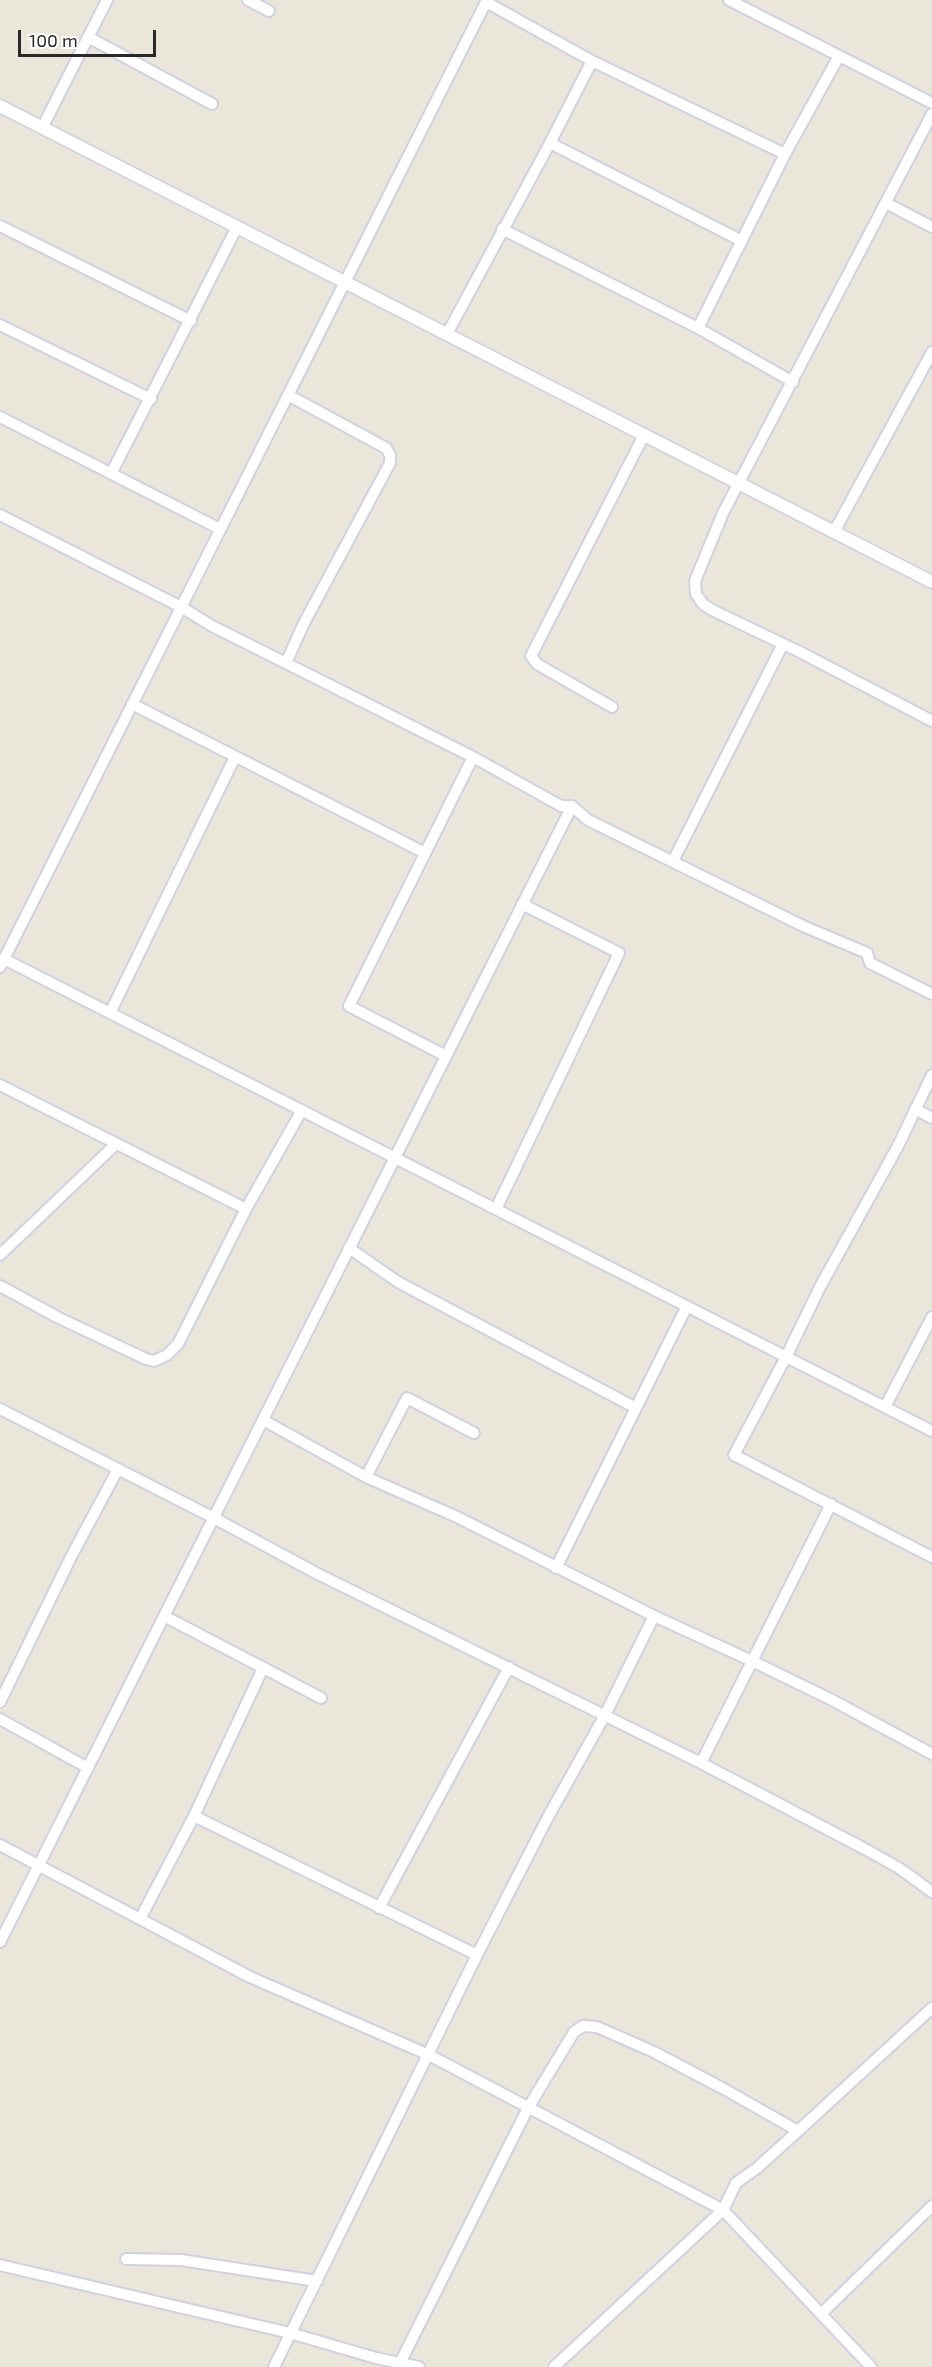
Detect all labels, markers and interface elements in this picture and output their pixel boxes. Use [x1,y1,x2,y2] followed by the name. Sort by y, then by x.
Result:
[21,18,159,56] scale bar
[29,29,78,51] text: 100 m

